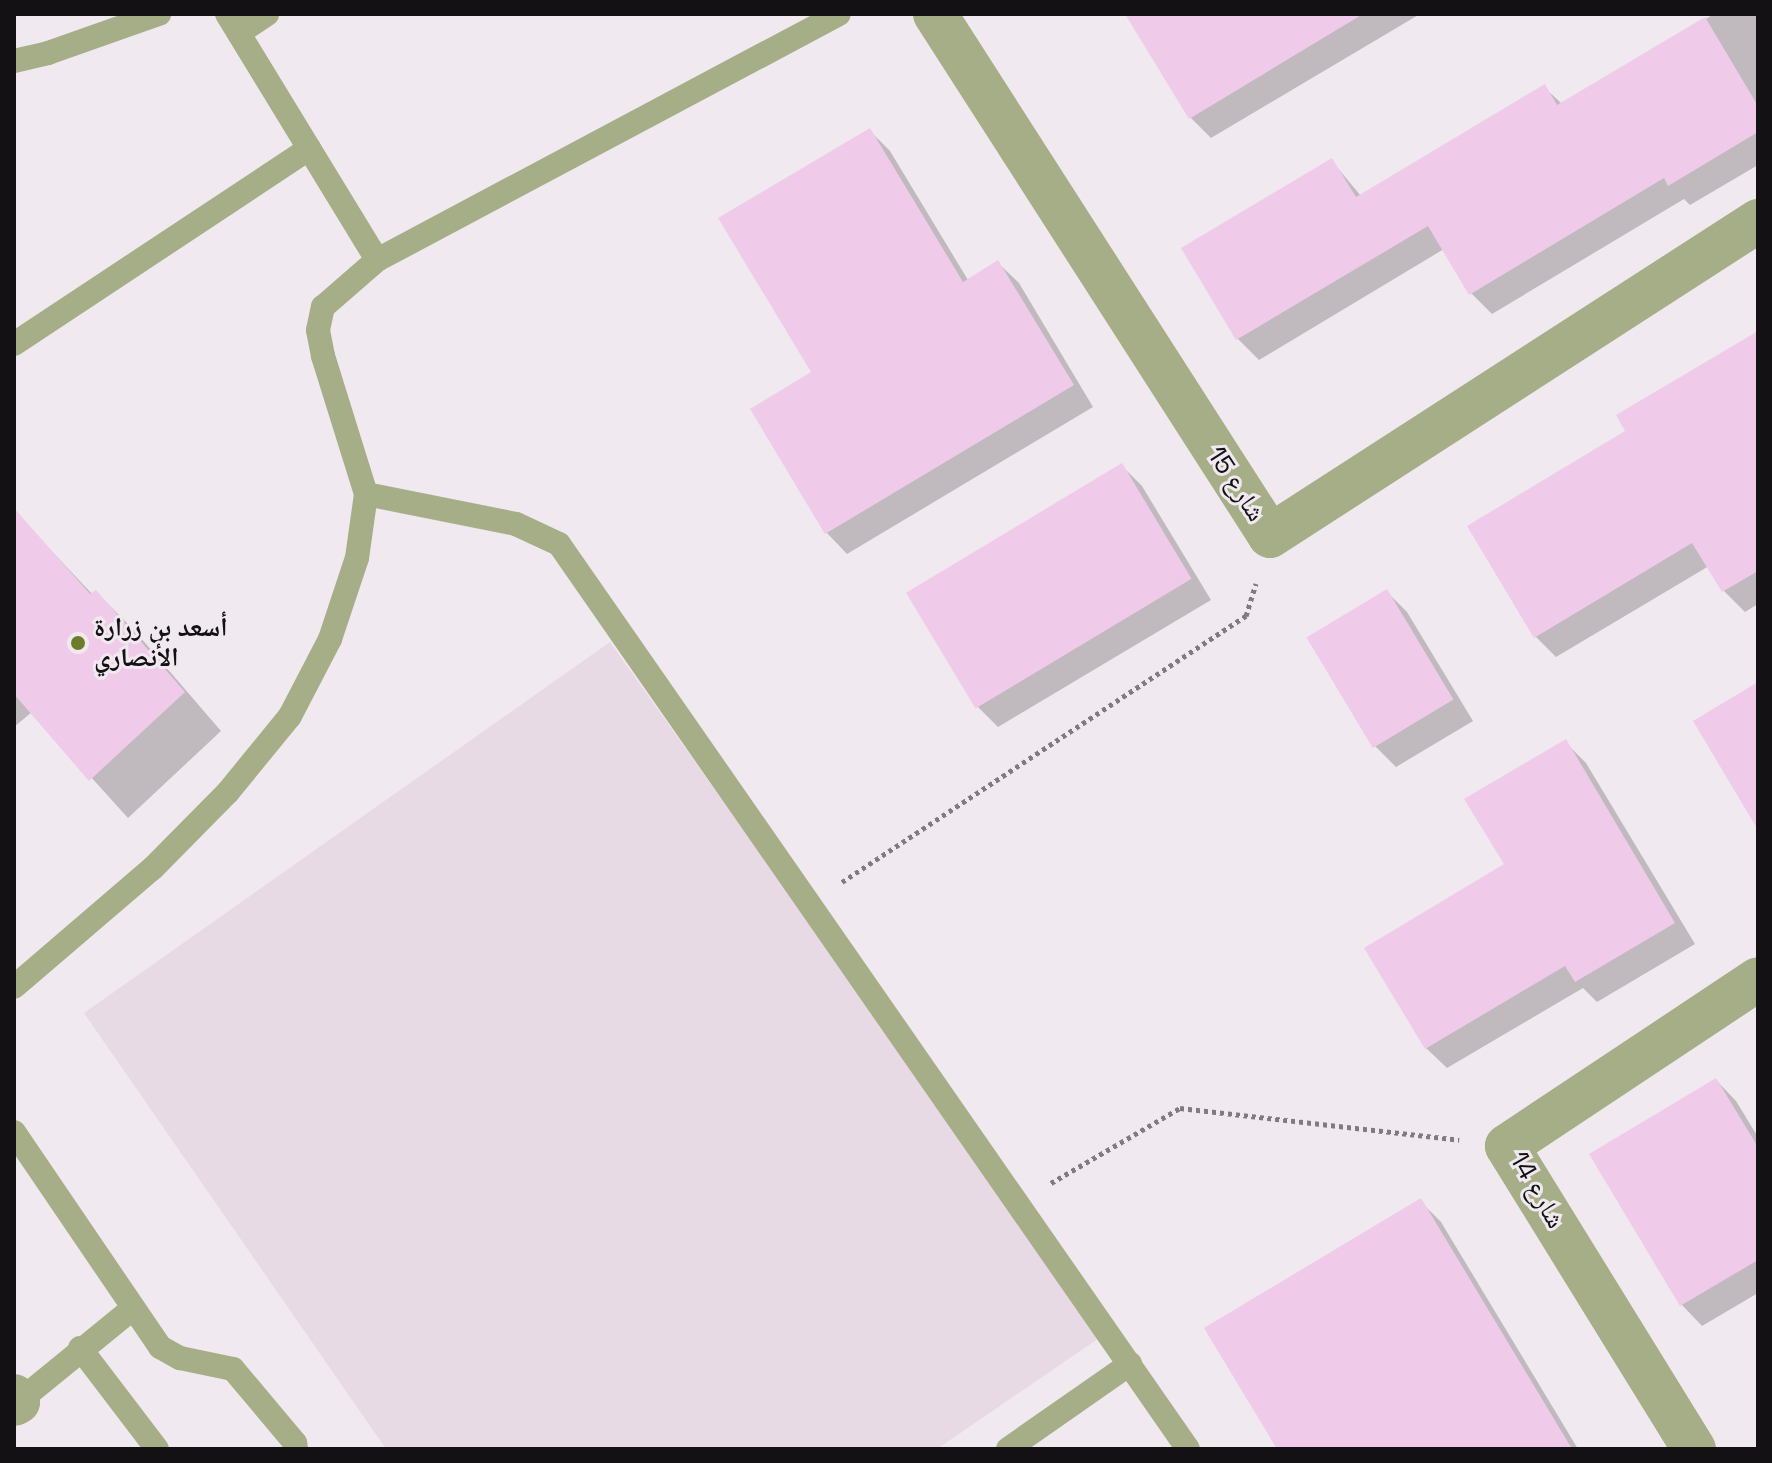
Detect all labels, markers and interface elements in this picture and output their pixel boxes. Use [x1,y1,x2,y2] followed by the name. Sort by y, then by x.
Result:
[1200,441,1272,527] street label: شارع 15
[94,612,228,674] place label: أسعد بن زرارة الأنصاري
[69,634,87,652] marker: أسعد بن زرارة الأنصاري
[1503,1146,1571,1234] street label: شارع 14

